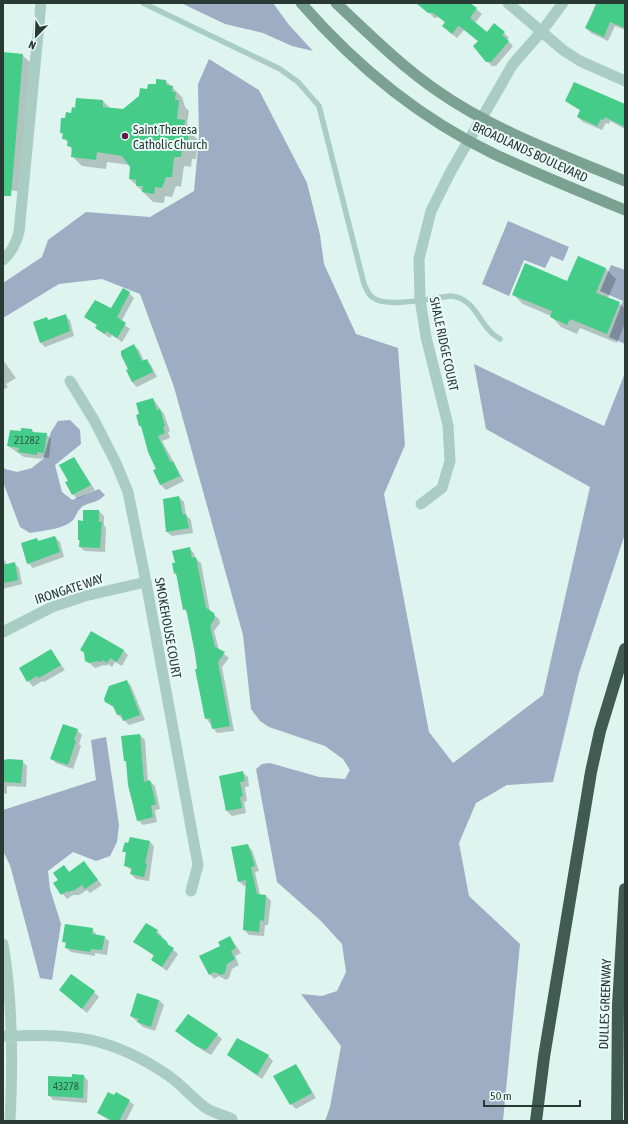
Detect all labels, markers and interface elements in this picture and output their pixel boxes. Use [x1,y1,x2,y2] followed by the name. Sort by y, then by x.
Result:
[16,16,56,56] north arrow
[27,38,37,52] text: N
[470,119,590,185] street label: BROADLANDS BOULEVARD
[133,122,207,152] place label: Saint Theresa Catholic Church
[120,131,130,141] marker: Saint Theresa Catholic Church
[427,295,461,393] street label: SHALE RIDGE COURT
[14,434,40,446] house number: 21282
[33,571,105,607] street label: IRONGATE WAY
[152,576,184,680] street label: SMOKEHOUSE COURT
[596,958,614,1050] street label: DULLES GREENWAY
[53,1080,79,1092] house number: 43278
[484,1082,580,1108] scale bar
[490,1089,512,1103] text: 50 m

